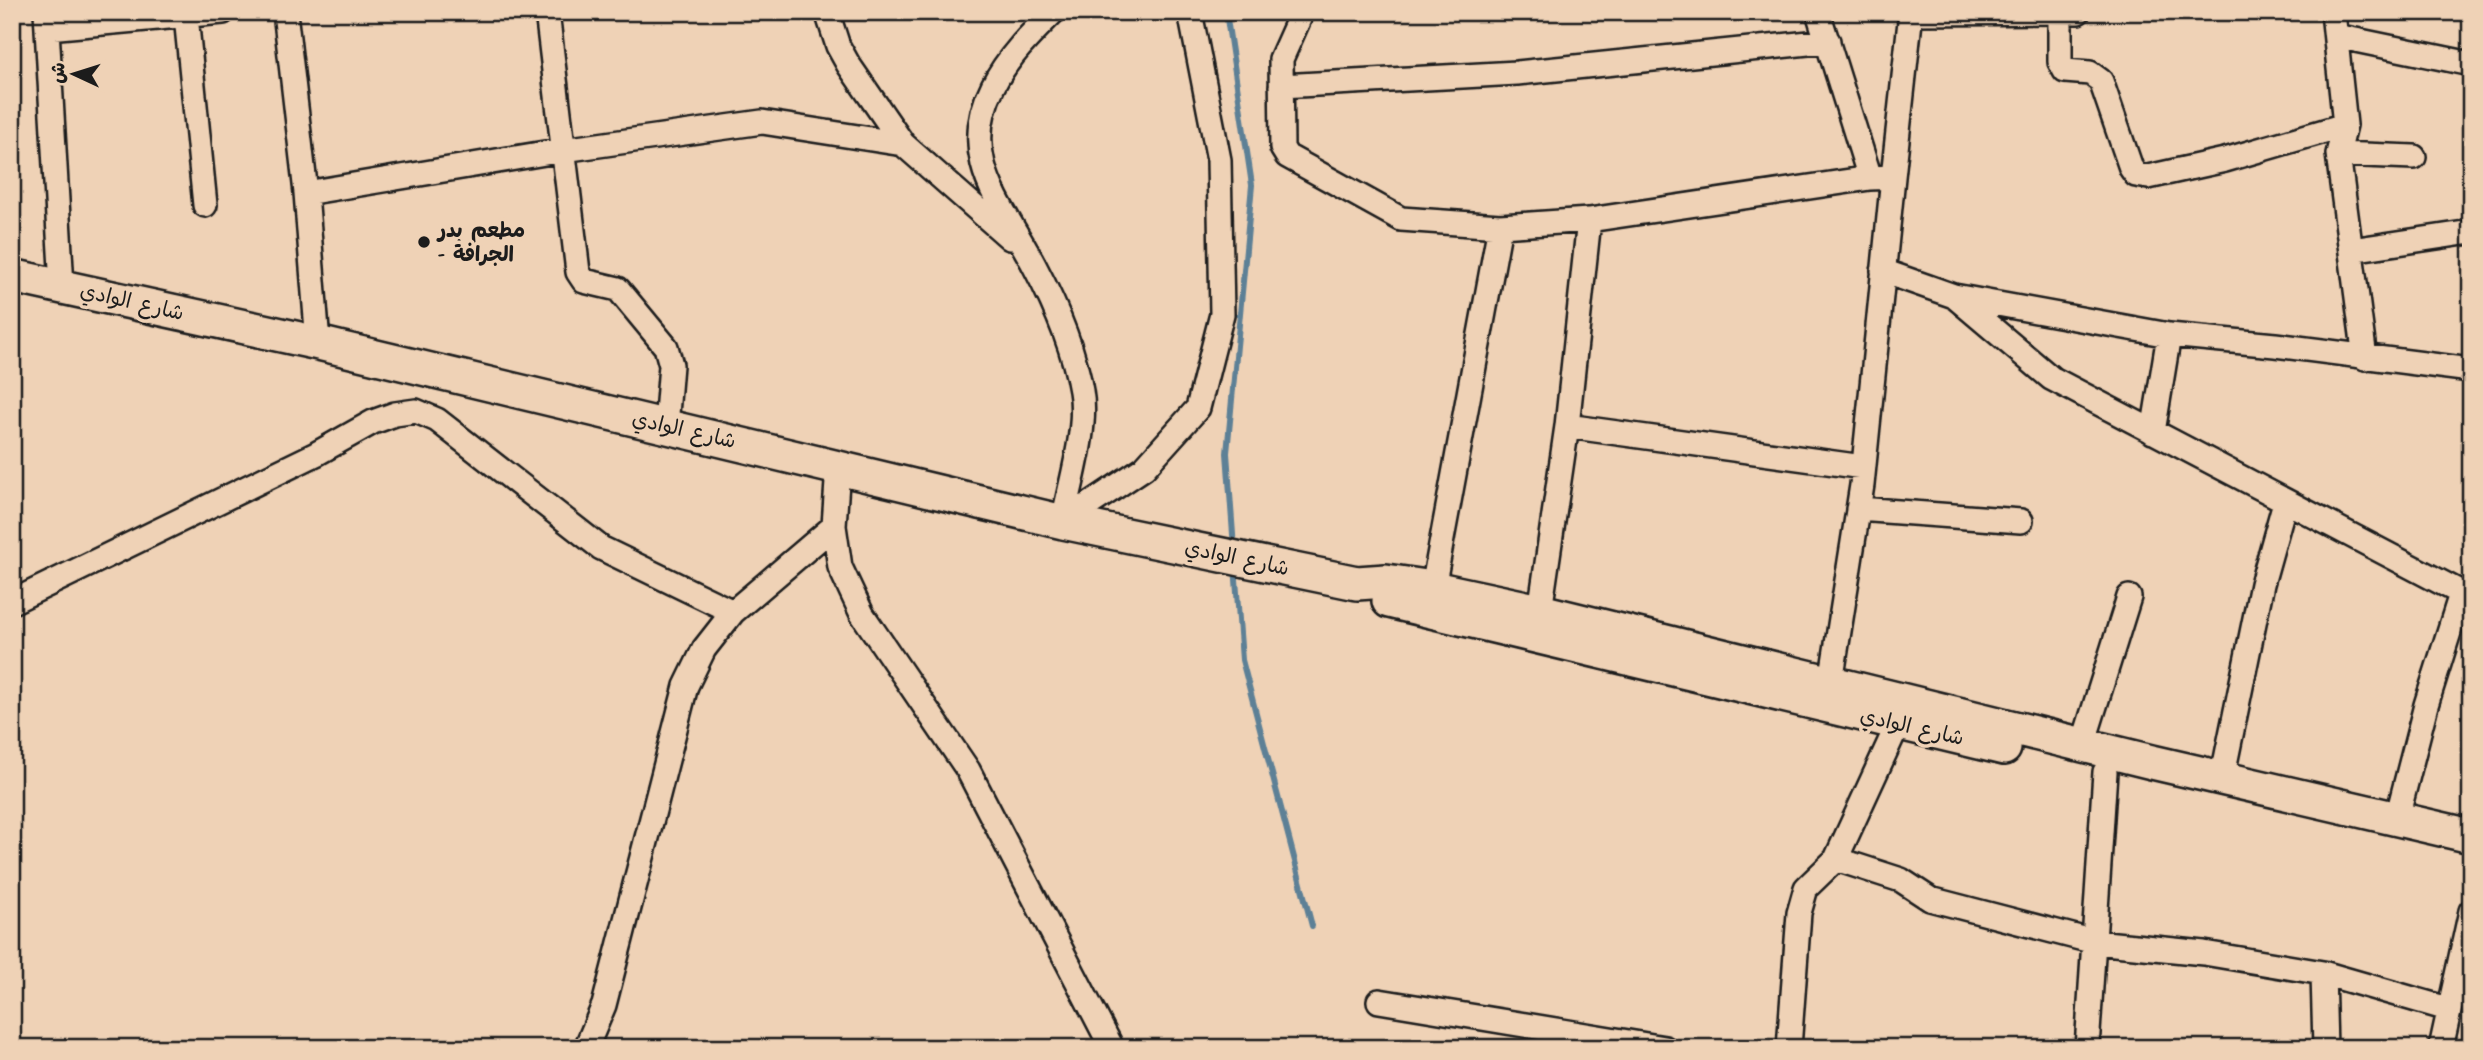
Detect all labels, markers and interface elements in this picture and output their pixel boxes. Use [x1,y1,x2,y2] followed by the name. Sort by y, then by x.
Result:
[38,38,108,108] north arrow
[44,61,73,84] text: ش
[436,216,525,269] place label: مطعم بدر - الجرافة
[416,234,432,250] marker: مطعم بدر - الجرافة
[77,276,187,328] street label: شارع الوادي
[629,404,739,456] street label: شارع الوادي
[1182,533,1292,583] street label: شارع الوادي
[1857,701,1967,753] street label: شارع الوادي

